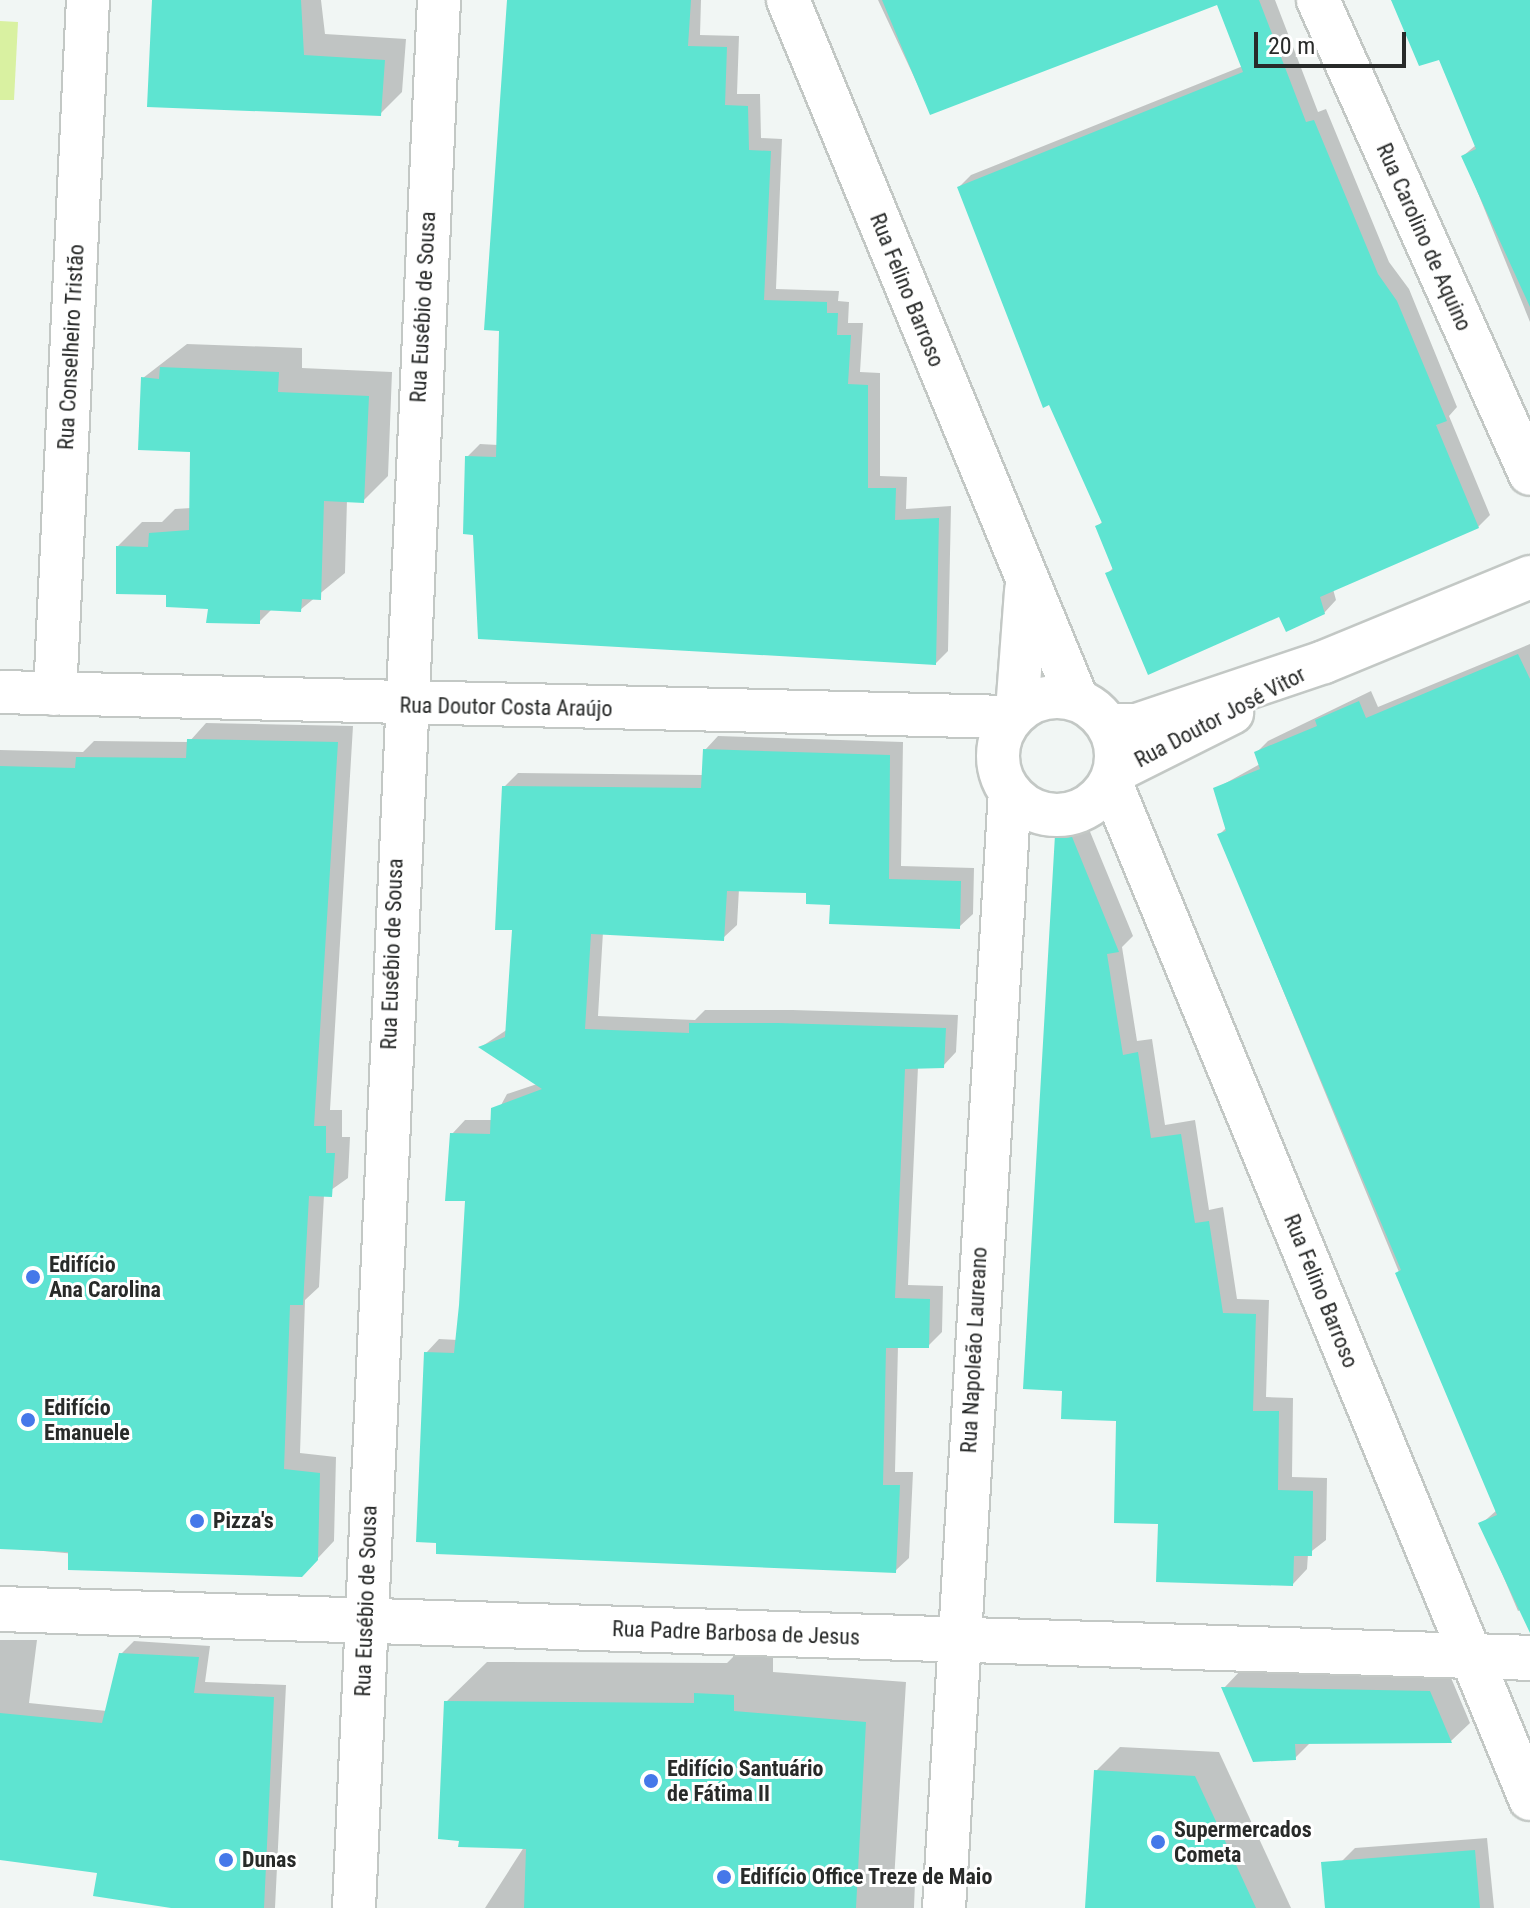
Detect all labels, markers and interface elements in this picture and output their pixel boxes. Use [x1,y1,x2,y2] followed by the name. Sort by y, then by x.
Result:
[1258,16,1410,66] scale bar
[1268,32,1315,60] text: 20 m
[1371,139,1477,335] street label: Rua Carolino de Aquino
[864,209,950,371] street label: Rua Felino Barroso
[405,211,441,403] street label: Rua Eusébio de Sousa
[52,243,90,451] street label: Rua Conselheiro Tristão
[1130,661,1310,773] street label: Rua Doutor José Vitor
[399,692,613,722] street label: Rua Doutor Costa Araújo
[375,858,409,1050] street label: Rua Eusébio de Sousa
[1278,1210,1364,1372] street label: Rua Felino Barroso
[955,1246,993,1454] street label: Rua Napoleão Laureano
[49,1251,161,1302] place label: Edifício Ana Carolina
[24,1268,42,1286] marker: Edifício Ana Carolina
[44,1394,130,1446] place label: Edifício Emanuele
[19,1411,37,1429] marker: Edifício Emanuele
[349,1505,383,1697] street label: Rua Eusébio de Sousa
[213,1508,274,1534] place label: Pizza's
[188,1512,206,1530] marker: Pizza's
[612,1615,860,1651] street label: Rua Padre Barbosa de Jesus
[667,1755,823,1806] place label: Edifício Santuário de Fátima II
[642,1772,660,1790] marker: Edifício Santuário de Fátima II
[1174,1816,1312,1868] place label: Supermercados Cometa
[1149,1833,1167,1851] marker: Supermercados Cometa
[242,1847,296,1873] place label: Dunas
[217,1851,235,1869] marker: Dunas
[740,1864,993,1890] place label: Edifício Office Treze de Maio
[715,1868,733,1886] marker: Edifício Office Treze de Maio

